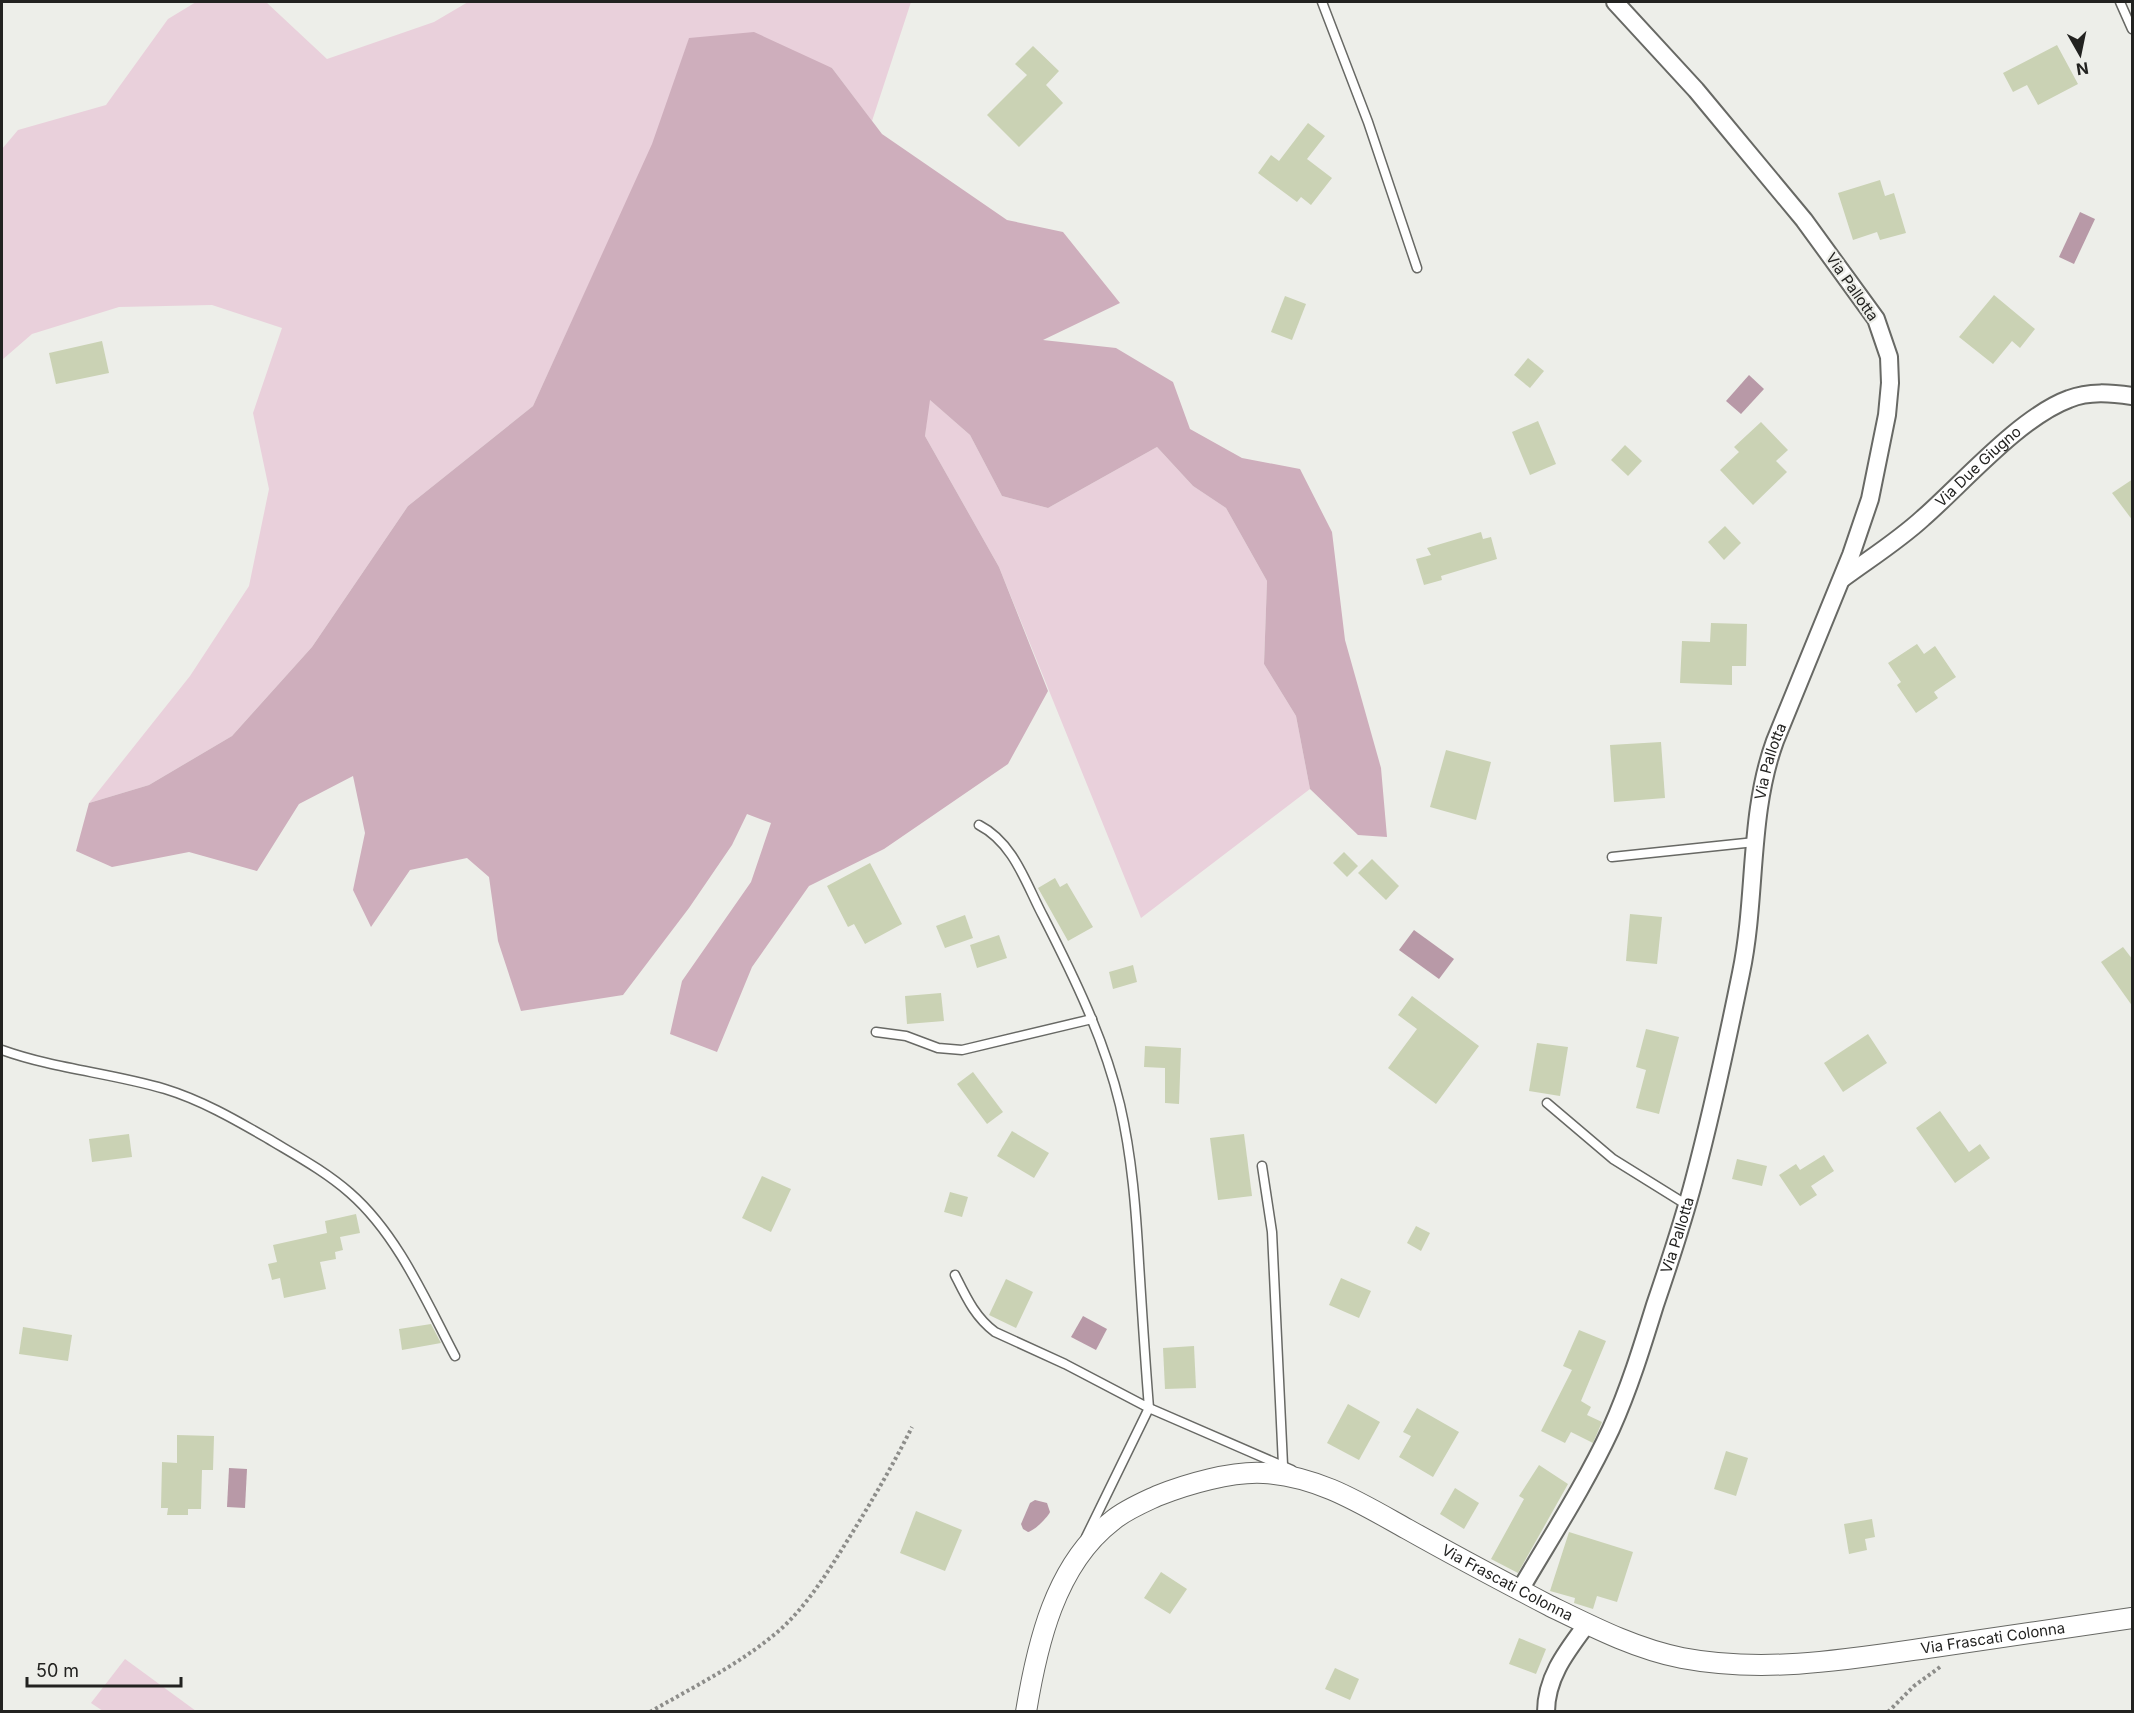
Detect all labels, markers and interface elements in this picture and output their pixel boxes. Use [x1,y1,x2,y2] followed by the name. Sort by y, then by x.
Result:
[2050,24,2110,84] north arrow
[2075,58,2090,80] text: N
[1822,249,1883,324] street label: Via Pallotta
[1931,422,2025,511] street label: Via Due Giugno
[1750,720,1790,801] street label: Via Pallotta
[1656,1195,1698,1276] street label: Via Pallotta
[1439,1540,1576,1625] street label: Via Frascati Colonna
[1919,1618,2066,1658] street label: Via Frascati Colonna
[27,1650,182,1688] scale bar
[36,1660,79,1681] text: 50 m

